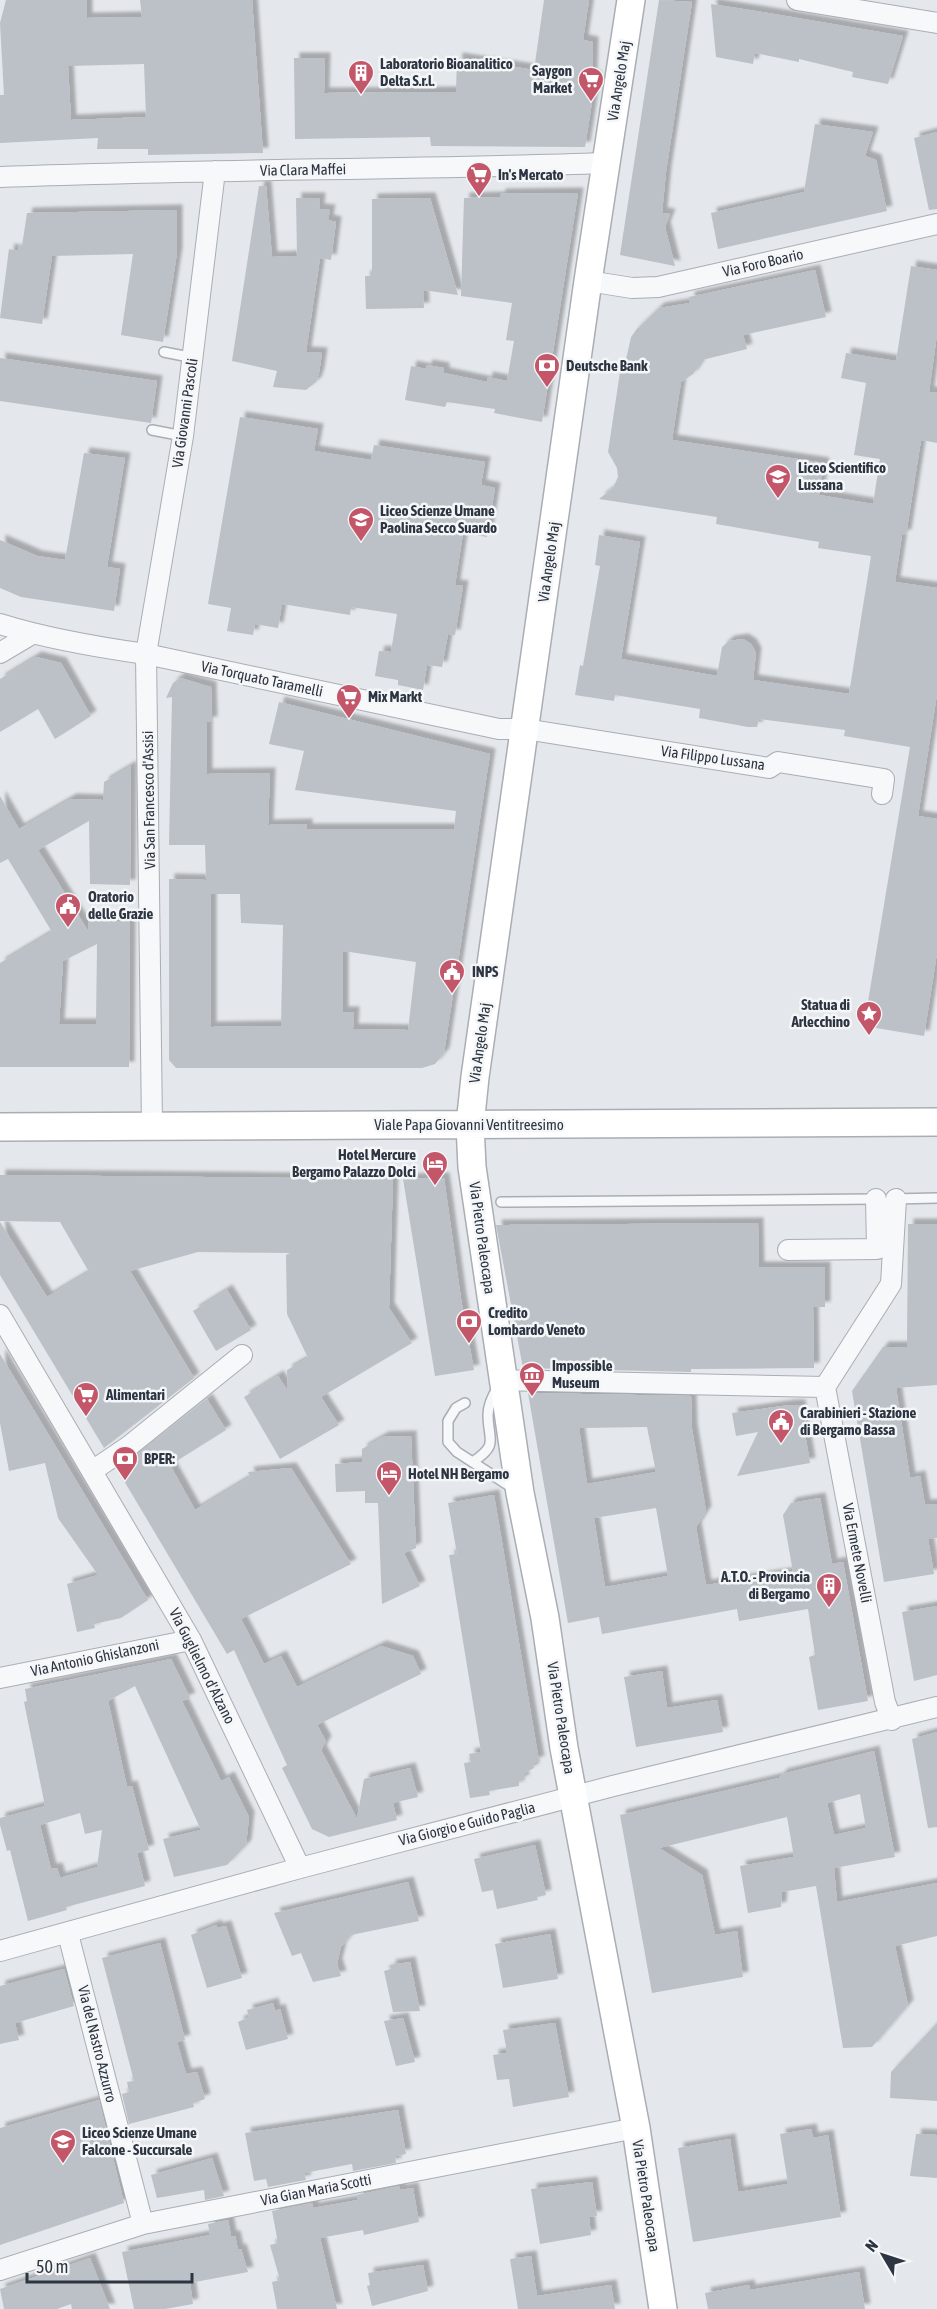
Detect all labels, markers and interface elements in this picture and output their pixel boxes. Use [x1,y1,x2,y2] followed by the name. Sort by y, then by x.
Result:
[604,40,633,122] street label: Via Angelo Maj
[380,55,513,89] place label: Laboratorio Bioanalitico Delta S.r.l.
[346,58,376,96] building icon: Laboratorio Bioanalitico Delta S.r.l.
[532,62,573,96] place label: Saygon Market
[576,65,606,103] supermarket icon: Saygon Market
[260,160,346,179] street label: Via Clara Maffei
[464,160,494,198] supermarket icon: In's Mercato
[498,166,564,183] place label: In's Mercato
[721,245,805,280] street label: Via Foro Boario
[532,351,562,389] bank icon: Deutsche Bank
[168,357,201,469] street label: Via Giovanni Pascoli
[566,357,648,374] place label: Deutsche Bank
[798,459,886,493] place label: Liceo Scientifico Lussana
[763,462,793,500] school or university icon: Liceo Scientifico Lussana
[380,502,497,536] place label: Liceo Scienze Umane Paolina Secco Suardo
[346,505,376,543] school or university icon: Liceo Scienze Umane Paolina Secco Suardo
[534,521,563,603] street label: Via Angelo Maj
[200,657,325,700] street label: Via Torquato Taramelli
[334,682,364,720] supermarket icon: Mix Markt
[368,688,423,705] place label: Mix Markt
[139,731,158,869] street label: Via San Francesco d'Assisi
[660,742,766,773] street label: Via Filippo Lussana
[88,888,153,922] place label: Oratorio delle Grazie
[53,891,83,929] public building icon: Oratorio delle Grazie
[437,957,467,995] public building icon: INPS
[472,963,499,980] place label: INPS
[791,996,850,1030] place label: Statua di Arlecchino
[854,999,884,1037] place icon: Statua di Arlecchino
[465,1002,494,1084] street label: Via Angelo Maj
[374,1116,564,1133] street label: Viale Papa Giovanni Ventitreesimo
[292,1146,416,1180] place label: Hotel Mercure Bergamo Palazzo Dolci
[420,1149,450,1187] hotel icon: Hotel Mercure Bergamo Palazzo Dolci
[466,1181,499,1295] street label: Via Pietro Paleocapa
[488,1304,585,1338] place label: Credito Lombardo Veneto
[454,1307,484,1345] bank icon: Credito Lombardo Veneto
[552,1357,613,1391] place label: Impossible Museum
[517,1360,547,1398] museum icon: Impossible Museum
[71,1380,101,1418] supermarket icon: Alimentari
[105,1386,165,1403] place label: Alimentari
[800,1404,916,1438] place label: Carabinieri - Stazione di Bergamo Bassa
[766,1407,796,1445] public building icon: Carabinieri - Stazione di Bergamo Bassa
[110,1444,140,1482] bank icon: BPER:
[144,1450,175,1467] place label: BPER:
[374,1459,404,1497] hotel icon: Hotel NH Bergamo
[408,1465,509,1482] place label: Hotel NH Bergamo
[839,1502,875,1604] street label: Via Ermete Novelli
[720,1568,810,1602] place label: A.T.O. - Provincia di Bergamo
[814,1571,844,1609] building icon: A.T.O. - Provincia di Bergamo
[166,1605,239,1726] street label: Via Guglielmo d'Alzano
[29,1636,161,1679] street label: Via Antonio Ghislanzoni
[544,1661,579,1775] street label: Via Pietro Paleocapa
[397,1798,537,1849] street label: Via Giorgio e Guido Paglia
[75,1984,120,2104] street label: Via del Nastro Azzurro
[82,2124,197,2158] place label: Liceo Scienze Umane Falcone - Succursale
[48,2127,78,2165] school or university icon: Liceo Scienze Umane Falcone - Succursale
[629,2139,664,2253] street label: Via Pietro Paleocapa
[259,2170,373,2209] street label: Via Gian Maria Scotti
[853,2225,913,2285] north arrow
[861,2236,881,2255] text: N
[27,2246,192,2284] scale bar
[36,2256,68,2277] text: 50 m

